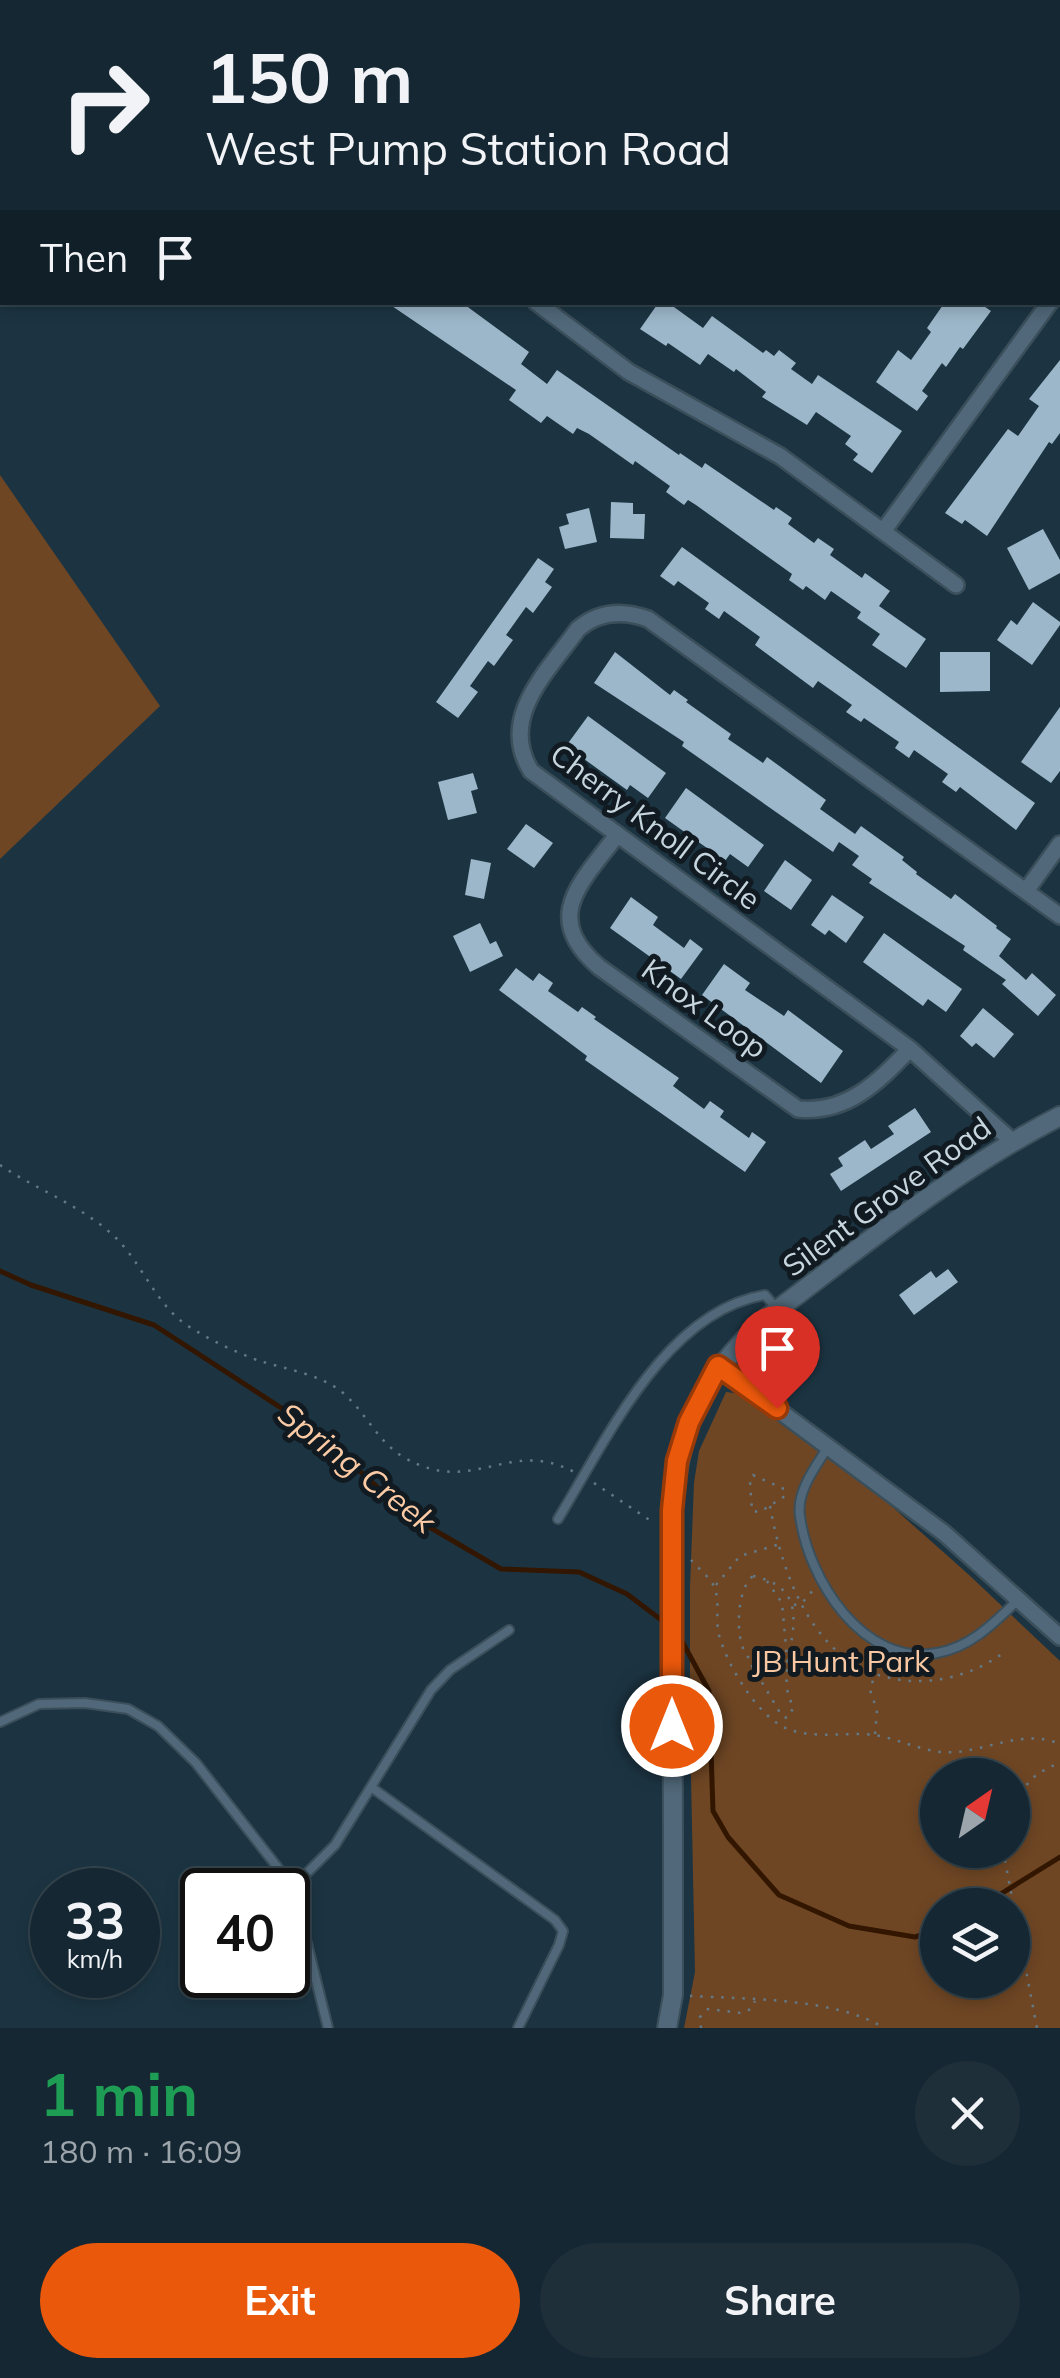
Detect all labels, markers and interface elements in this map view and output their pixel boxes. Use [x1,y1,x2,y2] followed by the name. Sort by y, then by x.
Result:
[205,33,413,121] text: 150 m
[40,40,170,170] icon: right
[205,120,731,176] text: West Pump Station Road
[148,230,203,285] icon: arrive
[40,234,128,282] text: Then
[543,735,768,918] street label: Cherry Knoll Circle
[634,950,775,1066] street label: Knox Loop
[775,1108,998,1284] street label: Silent Grove Road
[735,1306,820,1409] pin
[750,1321,805,1376] icon: arrive
[271,1393,446,1542] water label: Spring Creek
[752,1642,930,1680] park label: JB Hunt Park
[620,1674,724,1778] position arrow
[920,1758,1030,1868] north arrow
[920,1758,1030,1998] map controls
[180,1868,310,1998] speed limit sign: 40
[920,1888,1030,1998] button: layers
[65,1889,125,1952] text: 33
[67,1943,123,1974] text: km/h
[40,2056,198,2131] text: 1 min
[915,2061,1020,2166] button: close
[40,2131,242,2171] text: 180 m · 16:09
[40,2243,520,2358] button: Exit
[540,2243,1020,2358] button: Share

